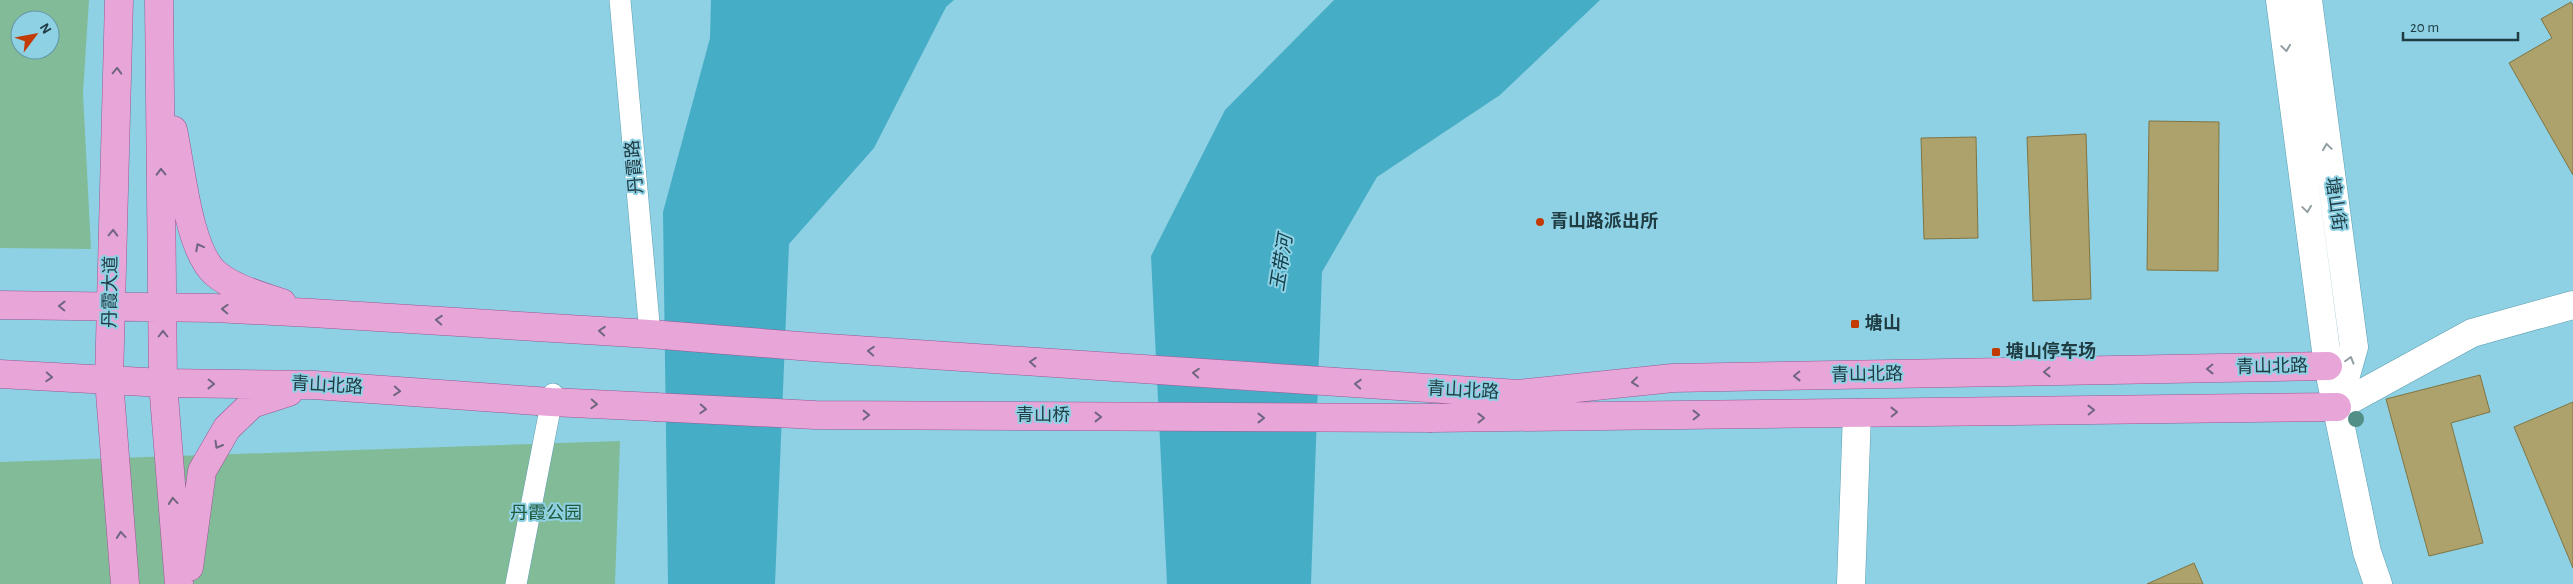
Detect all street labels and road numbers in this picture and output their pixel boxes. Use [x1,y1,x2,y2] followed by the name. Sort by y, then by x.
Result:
[622,139,646,195] street label: 丹霞路
[2322,176,2350,232] street label: 塘山街
[99,256,121,328] street label: 丹霞大道
[2236,355,2308,377] street label: 青山北路
[1831,363,1903,385] street label: 青山北路
[291,373,364,397] street label: 青山北路
[1427,378,1500,402] street label: 青山北路
[1016,405,1070,425] street label: 青山桥

